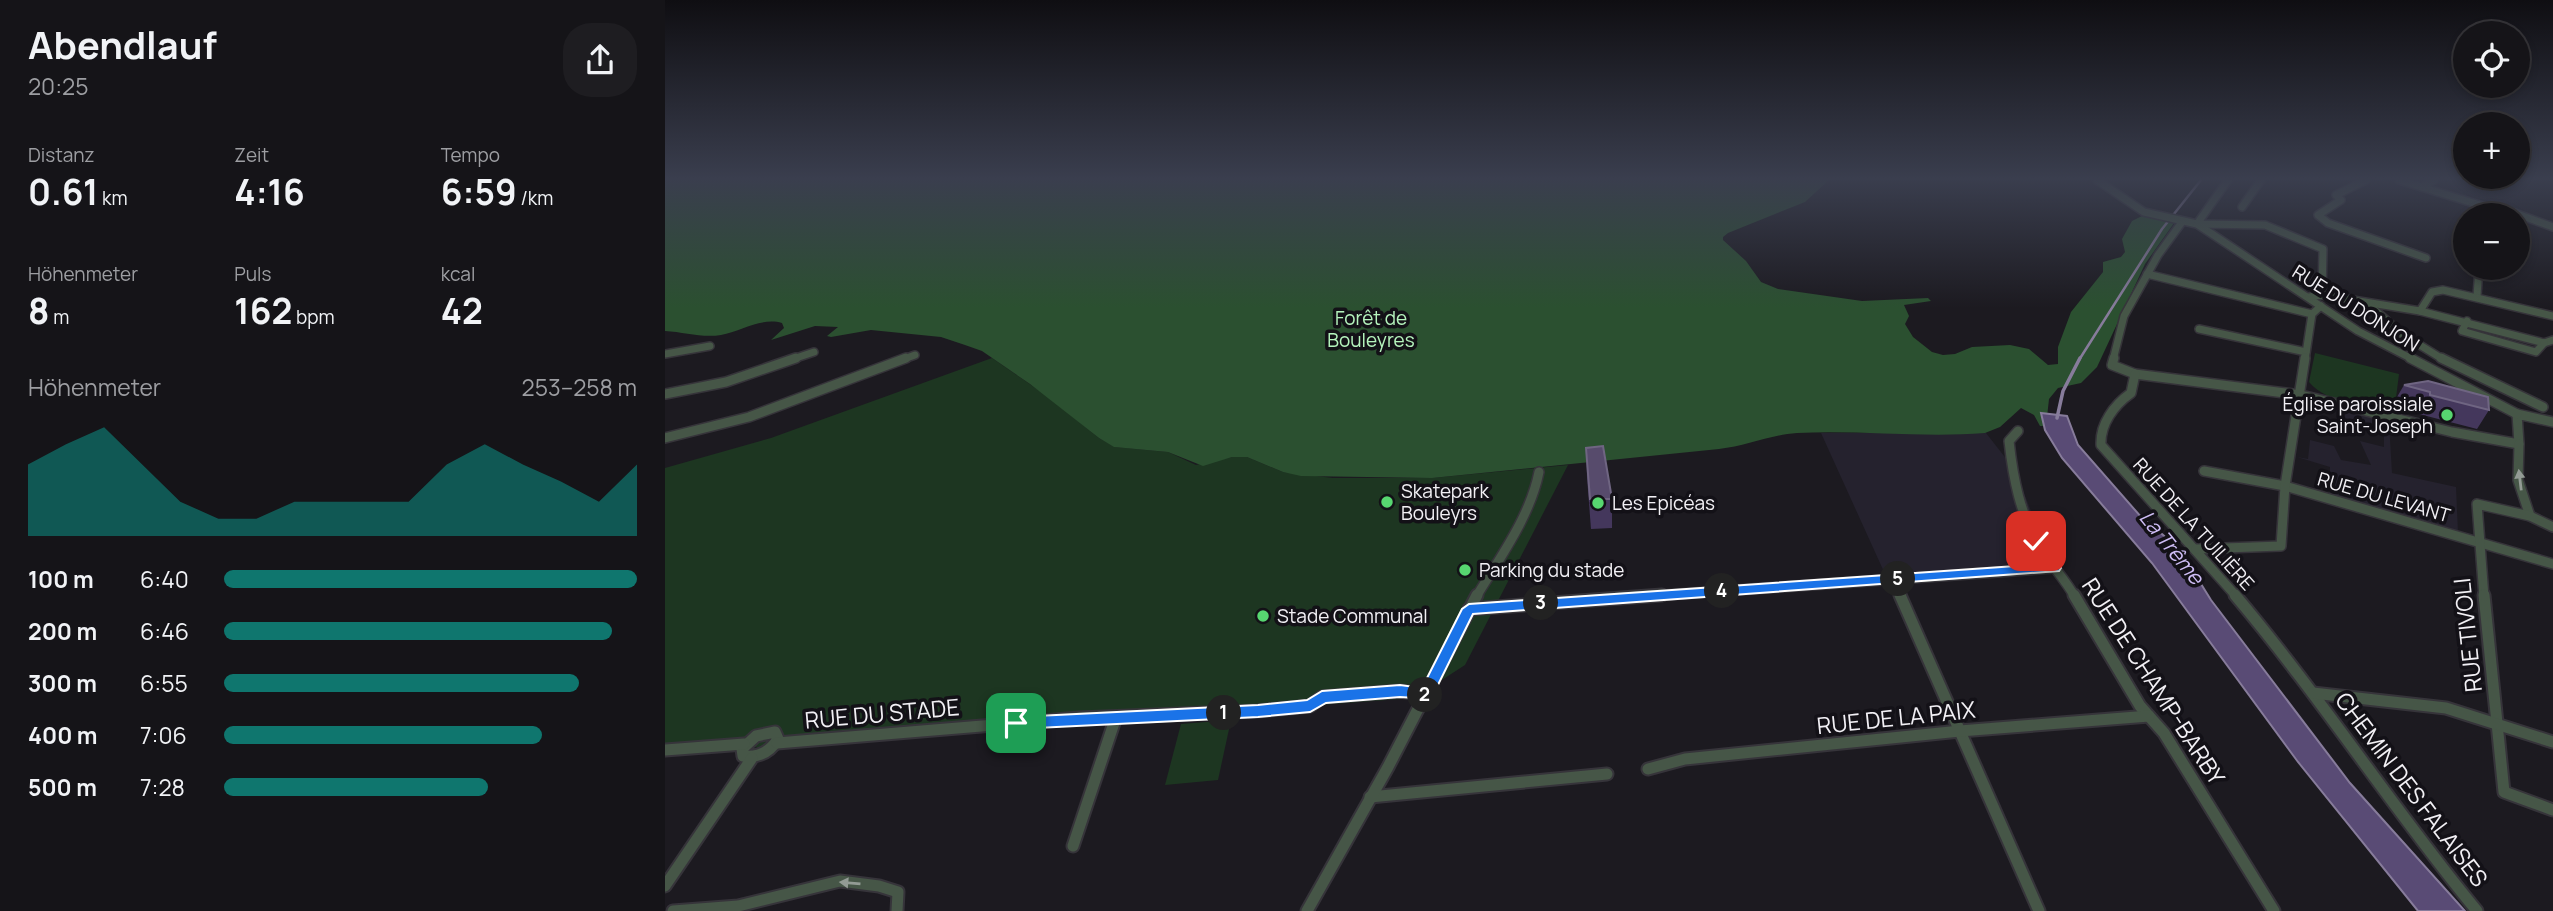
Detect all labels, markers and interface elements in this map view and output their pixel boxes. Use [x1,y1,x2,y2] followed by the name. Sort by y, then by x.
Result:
[28,18,217,70] text: Abendlauf
[2453,21,2530,280] map controls
[2453,21,2530,98] button: locate
[563,23,637,97] button: share
[28,70,88,102] text: 20:25
[2453,112,2530,189] button: +
[28,142,95,168] text: Distanz
[234,142,269,168] text: Zeit
[441,142,500,168] text: Tempo
[28,168,98,216] text: 0.61
[234,168,305,216] text: 4:16
[441,168,517,216] text: 6:59
[98,185,128,211] text: km
[517,185,553,211] text: /km
[2453,203,2530,280] button: −
[2288,259,2424,357] street label: RUE DU DONJON
[28,261,138,287] text: Höhenmeter
[234,261,272,287] text: Puls
[441,261,475,287] text: kcal
[28,287,49,335] text: 8
[234,287,292,335] text: 162
[441,287,483,335] text: 42
[49,304,69,330] text: m
[292,304,335,330] text: bpm
[1327,305,1415,353] park label: Forêt de Bouleyres
[28,371,161,403] text: Höhenmeter
[522,371,637,403] text: 253–258 m
[2283,391,2433,439] place label: Église paroissiale Saint-Joseph
[2439,407,2455,423] marker: Église paroissiale Saint-Joseph
[2128,452,2260,596] street label: RUE DE LA TUILIÈRE
[2315,466,2454,529] street label: RUE DU LEVANT
[2515,469,2526,491] one-way arrow
[1401,478,1489,526] place label: Skatepark Bouleyrs
[1612,490,1715,516] place label: Les Epicéas
[1379,494,1395,510] marker: Skatepark Bouleyrs
[1590,495,1606,511] marker: Les Epicéas
[2134,504,2212,591] water label: La Trême
[2006,511,2066,571] pin
[2017,522,2055,560] icon: check
[1479,557,1624,583] place label: Parking du stade
[1457,562,1473,578] marker: Parking du stade
[1881,562,1915,596] pin: 5
[28,563,94,595] text: 100 m
[140,563,189,595] text: 6:40
[1892,565,1903,591] text: 5
[2075,571,2233,791] street label: RUE DE CHAMP-BARBY
[1705,574,1739,608] pin: 4
[2445,576,2489,694] street label: RUE TIVOLI
[1716,577,1727,603] text: 4
[1523,586,1559,620] pin: 3
[1535,589,1546,615] text: 3
[1277,603,1428,629] place label: Stade Communal
[1255,608,1271,624] marker: Stade Communal
[28,615,97,647] text: 200 m
[140,615,189,647] text: 6:46
[28,667,97,699] text: 300 m
[140,667,188,699] text: 6:55
[1407,678,1443,712] pin: 2
[1419,681,1430,707] text: 2
[2328,685,2496,893] street label: CHEMIN DES FALAISES
[803,690,961,736] street label: RUE DU STADE
[986,693,1046,753] pin
[1815,693,1977,741] street label: RUE DE LA PAIX
[1207,696,1241,730] pin: 1
[1219,699,1228,725] text: 1
[997,704,1035,742] icon: arrive
[28,719,98,751] text: 400 m
[140,719,187,751] text: 7:06
[28,771,97,803] text: 500 m
[140,771,185,803] text: 7:28
[839,877,861,888] one-way arrow

